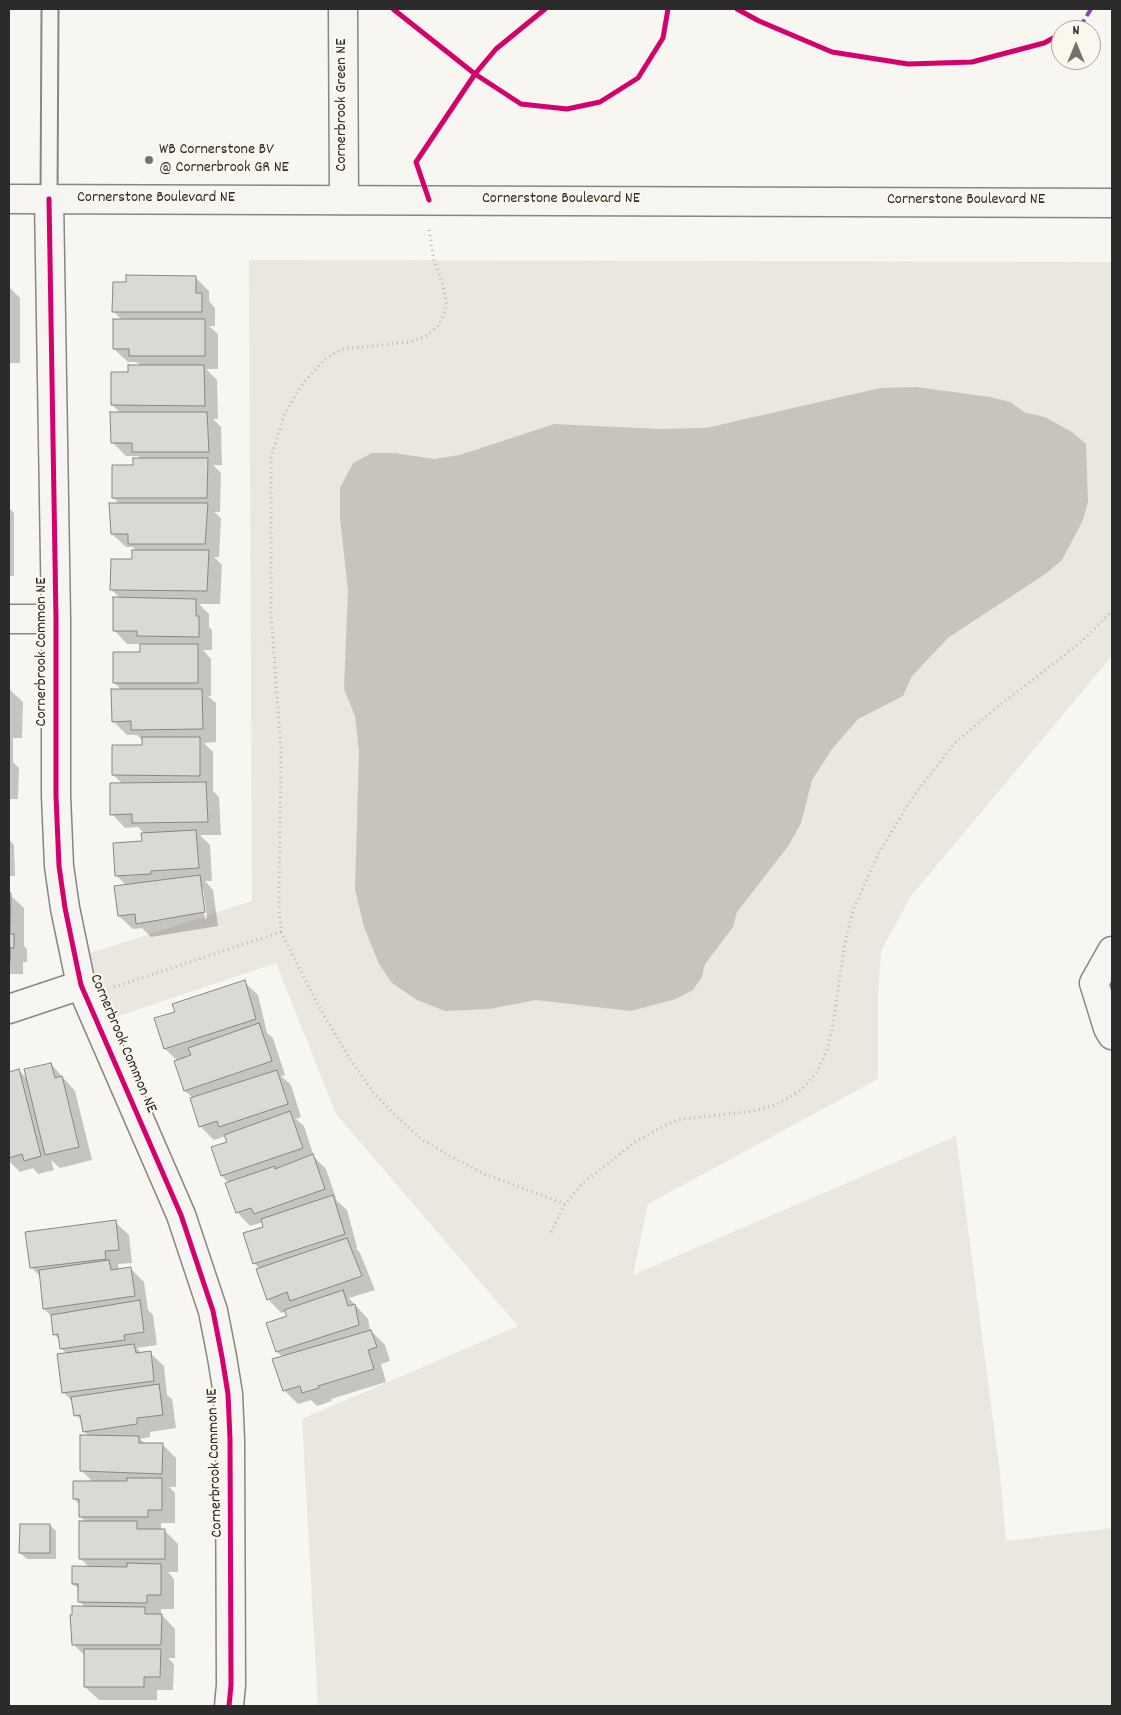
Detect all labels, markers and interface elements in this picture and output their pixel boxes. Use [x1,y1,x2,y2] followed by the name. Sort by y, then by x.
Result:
[1051,20,1101,70] north arrow
[1073,21,1079,41] text: N
[333,39,353,171] street label: Cornerbrook Green NE
[159,141,289,179] place label: WB Cornerstone BV @ Cornerbrook GR NE
[143,154,155,166] marker: WB Cornerstone BV @ Cornerbrook GR NE
[77,189,235,209] street label: Cornerstone Boulevard NE
[482,190,640,210] street label: Cornerstone Boulevard NE
[887,191,1045,211] street label: Cornerstone Boulevard NE
[33,577,53,727] street label: Cornerbrook Common NE
[84,972,160,1116] street label: Cornerbrook Common NE
[204,1388,228,1538] street label: Cornerbrook Common NE

